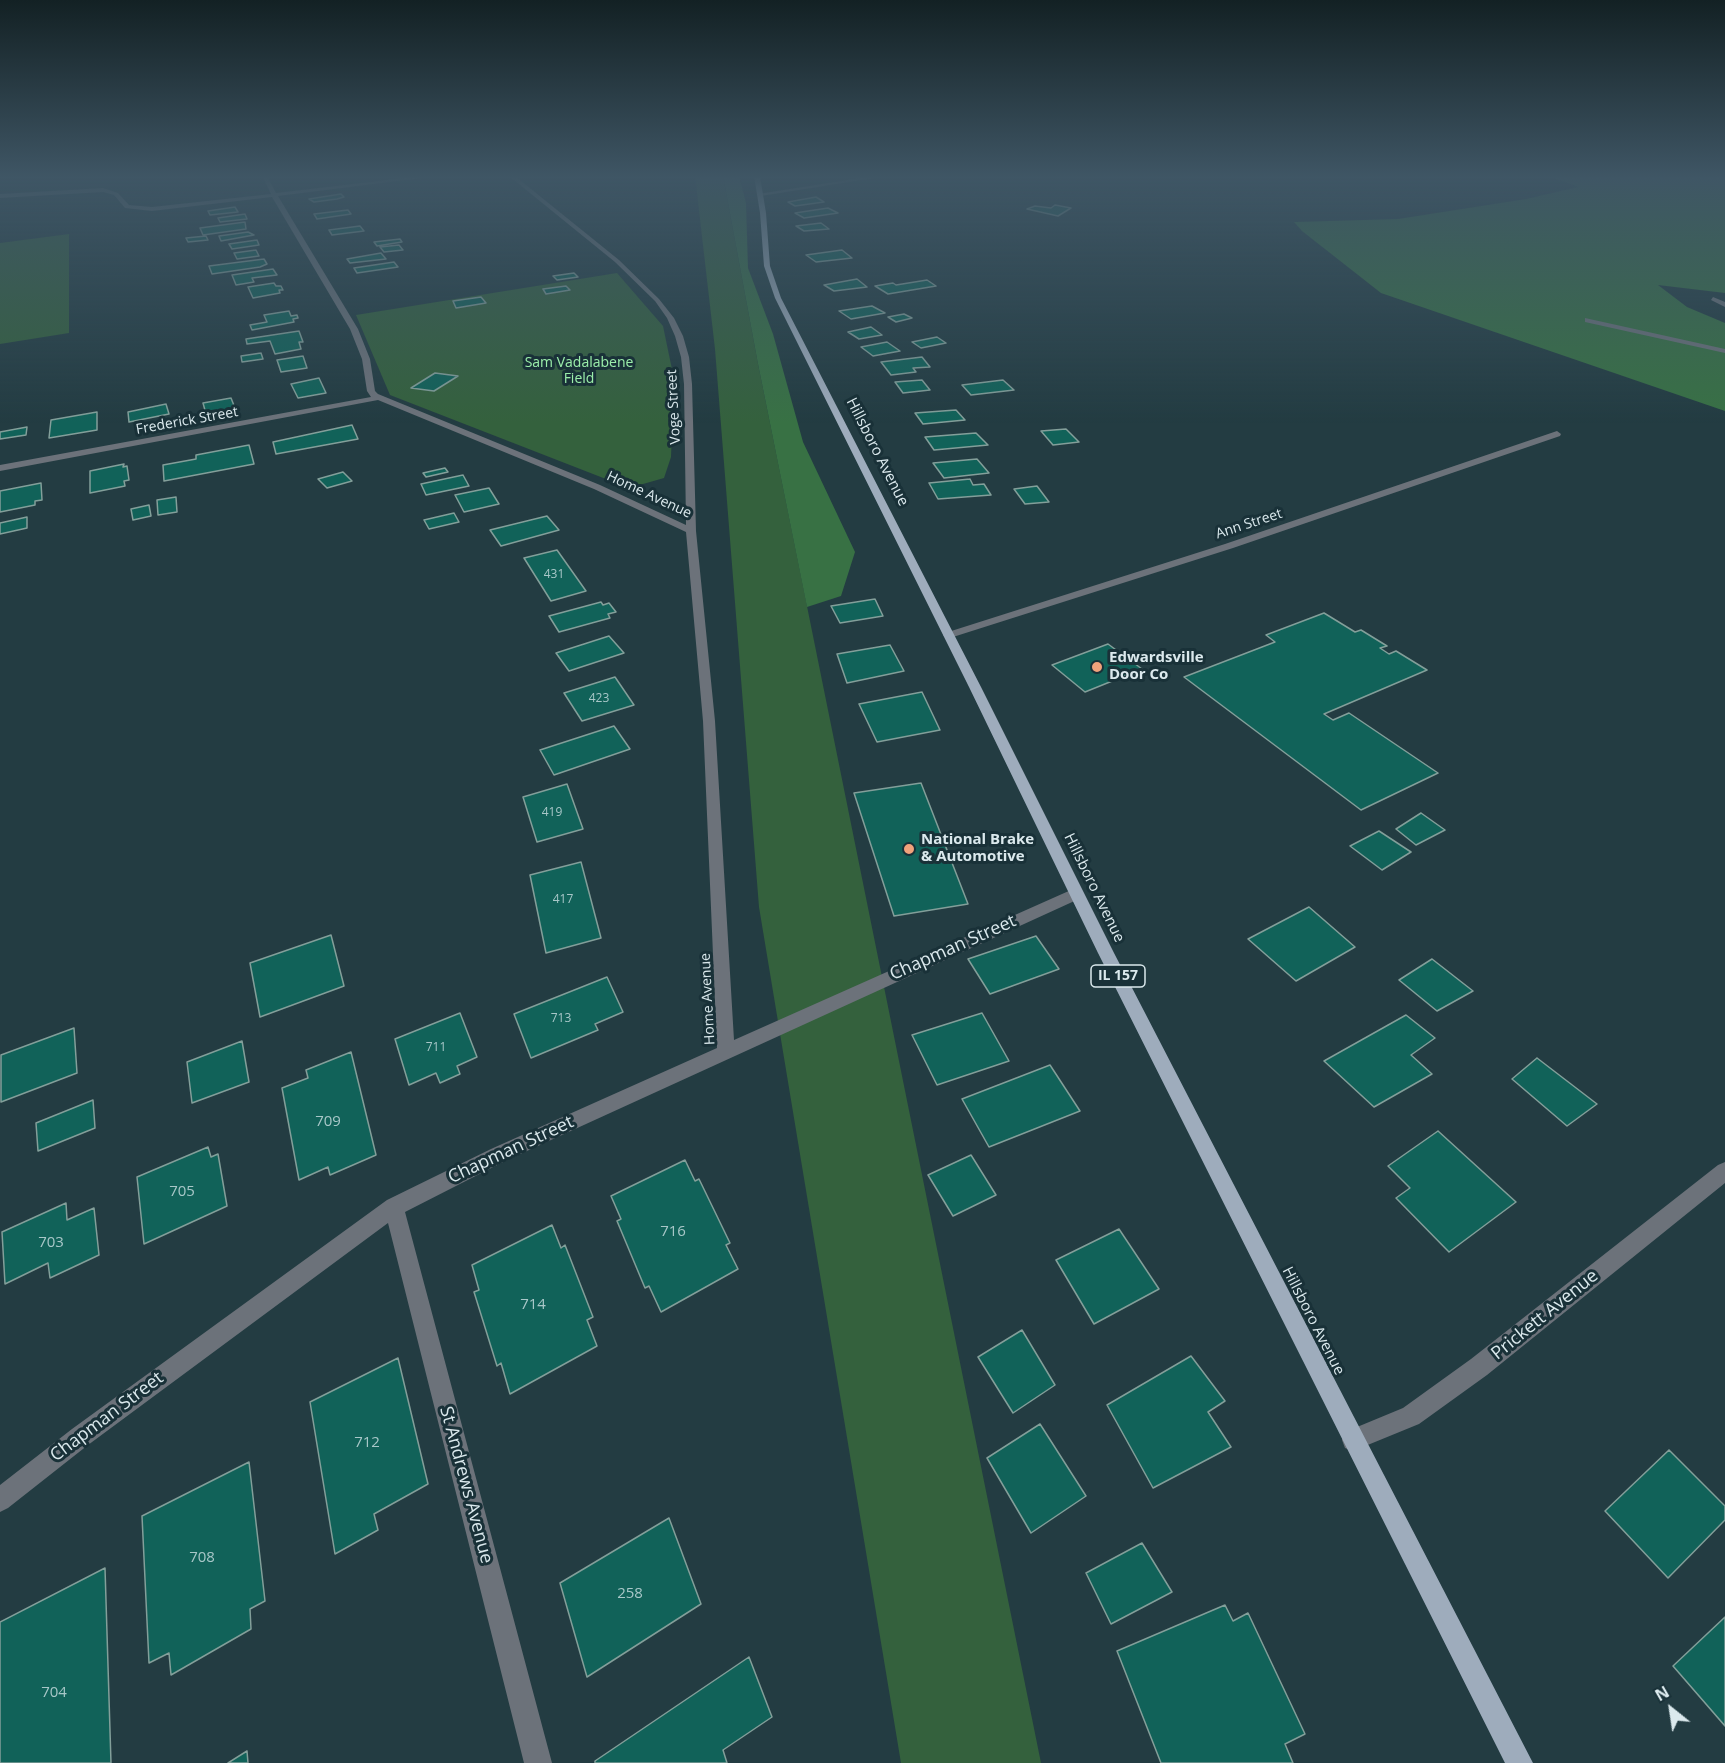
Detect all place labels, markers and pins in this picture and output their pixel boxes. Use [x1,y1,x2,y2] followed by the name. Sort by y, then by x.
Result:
[1109,649,1204,684] place label: Edwardsville Door Co
[1090,660,1104,674] marker: Edwardsville Door Co
[921,831,1034,866] place label: National Brake & Automotive
[902,842,916,856] marker: National Brake & Automotive

